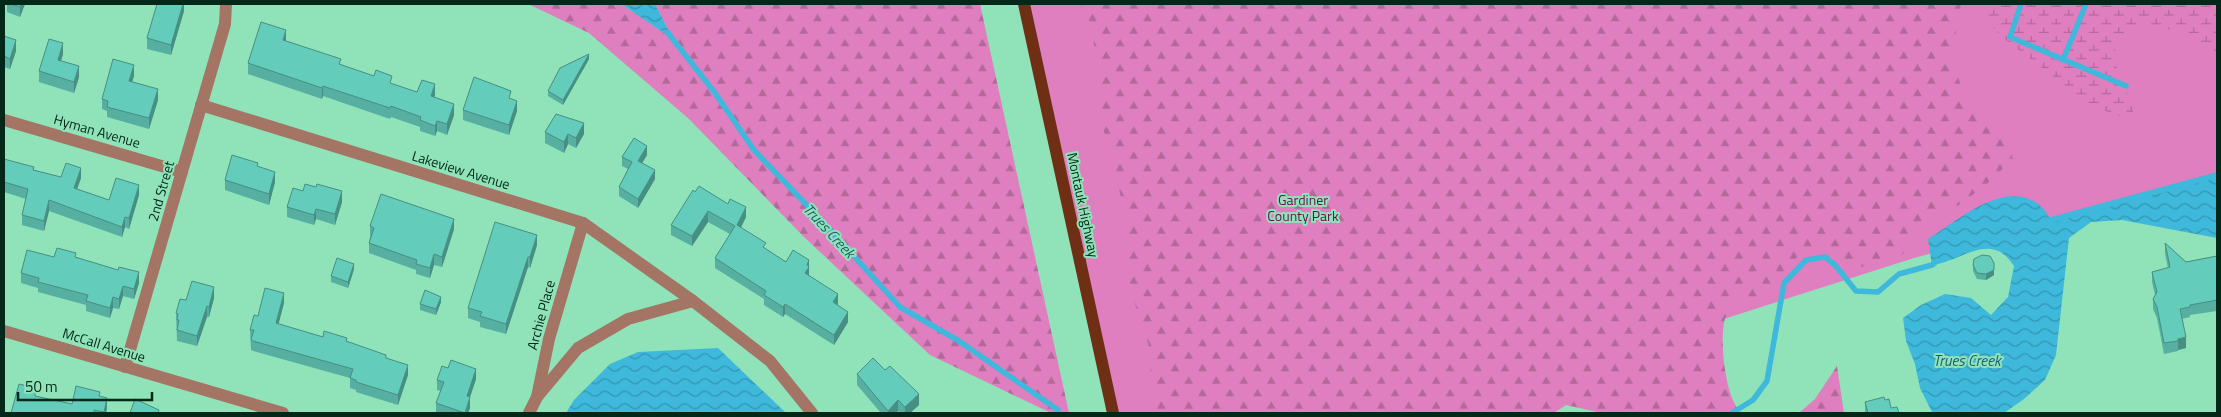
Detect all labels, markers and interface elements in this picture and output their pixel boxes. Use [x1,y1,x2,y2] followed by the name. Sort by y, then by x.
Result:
[51,108,143,153] street label: Hyman Avenue
[410,145,513,194] street label: Lakeview Avenue
[1062,150,1105,260] street label: Montauk Highway
[142,158,179,224] street label: 2nd Street
[1267,189,1339,226] park label: Gardiner County Park
[798,198,862,265] water label: Trues Creek
[521,278,560,352] street label: Archie Place
[60,322,148,367] street label: McCall Avenue
[1933,349,2003,372] water label: Trues Creek
[18,370,151,402] scale bar
[25,375,58,398] text: 50 m

